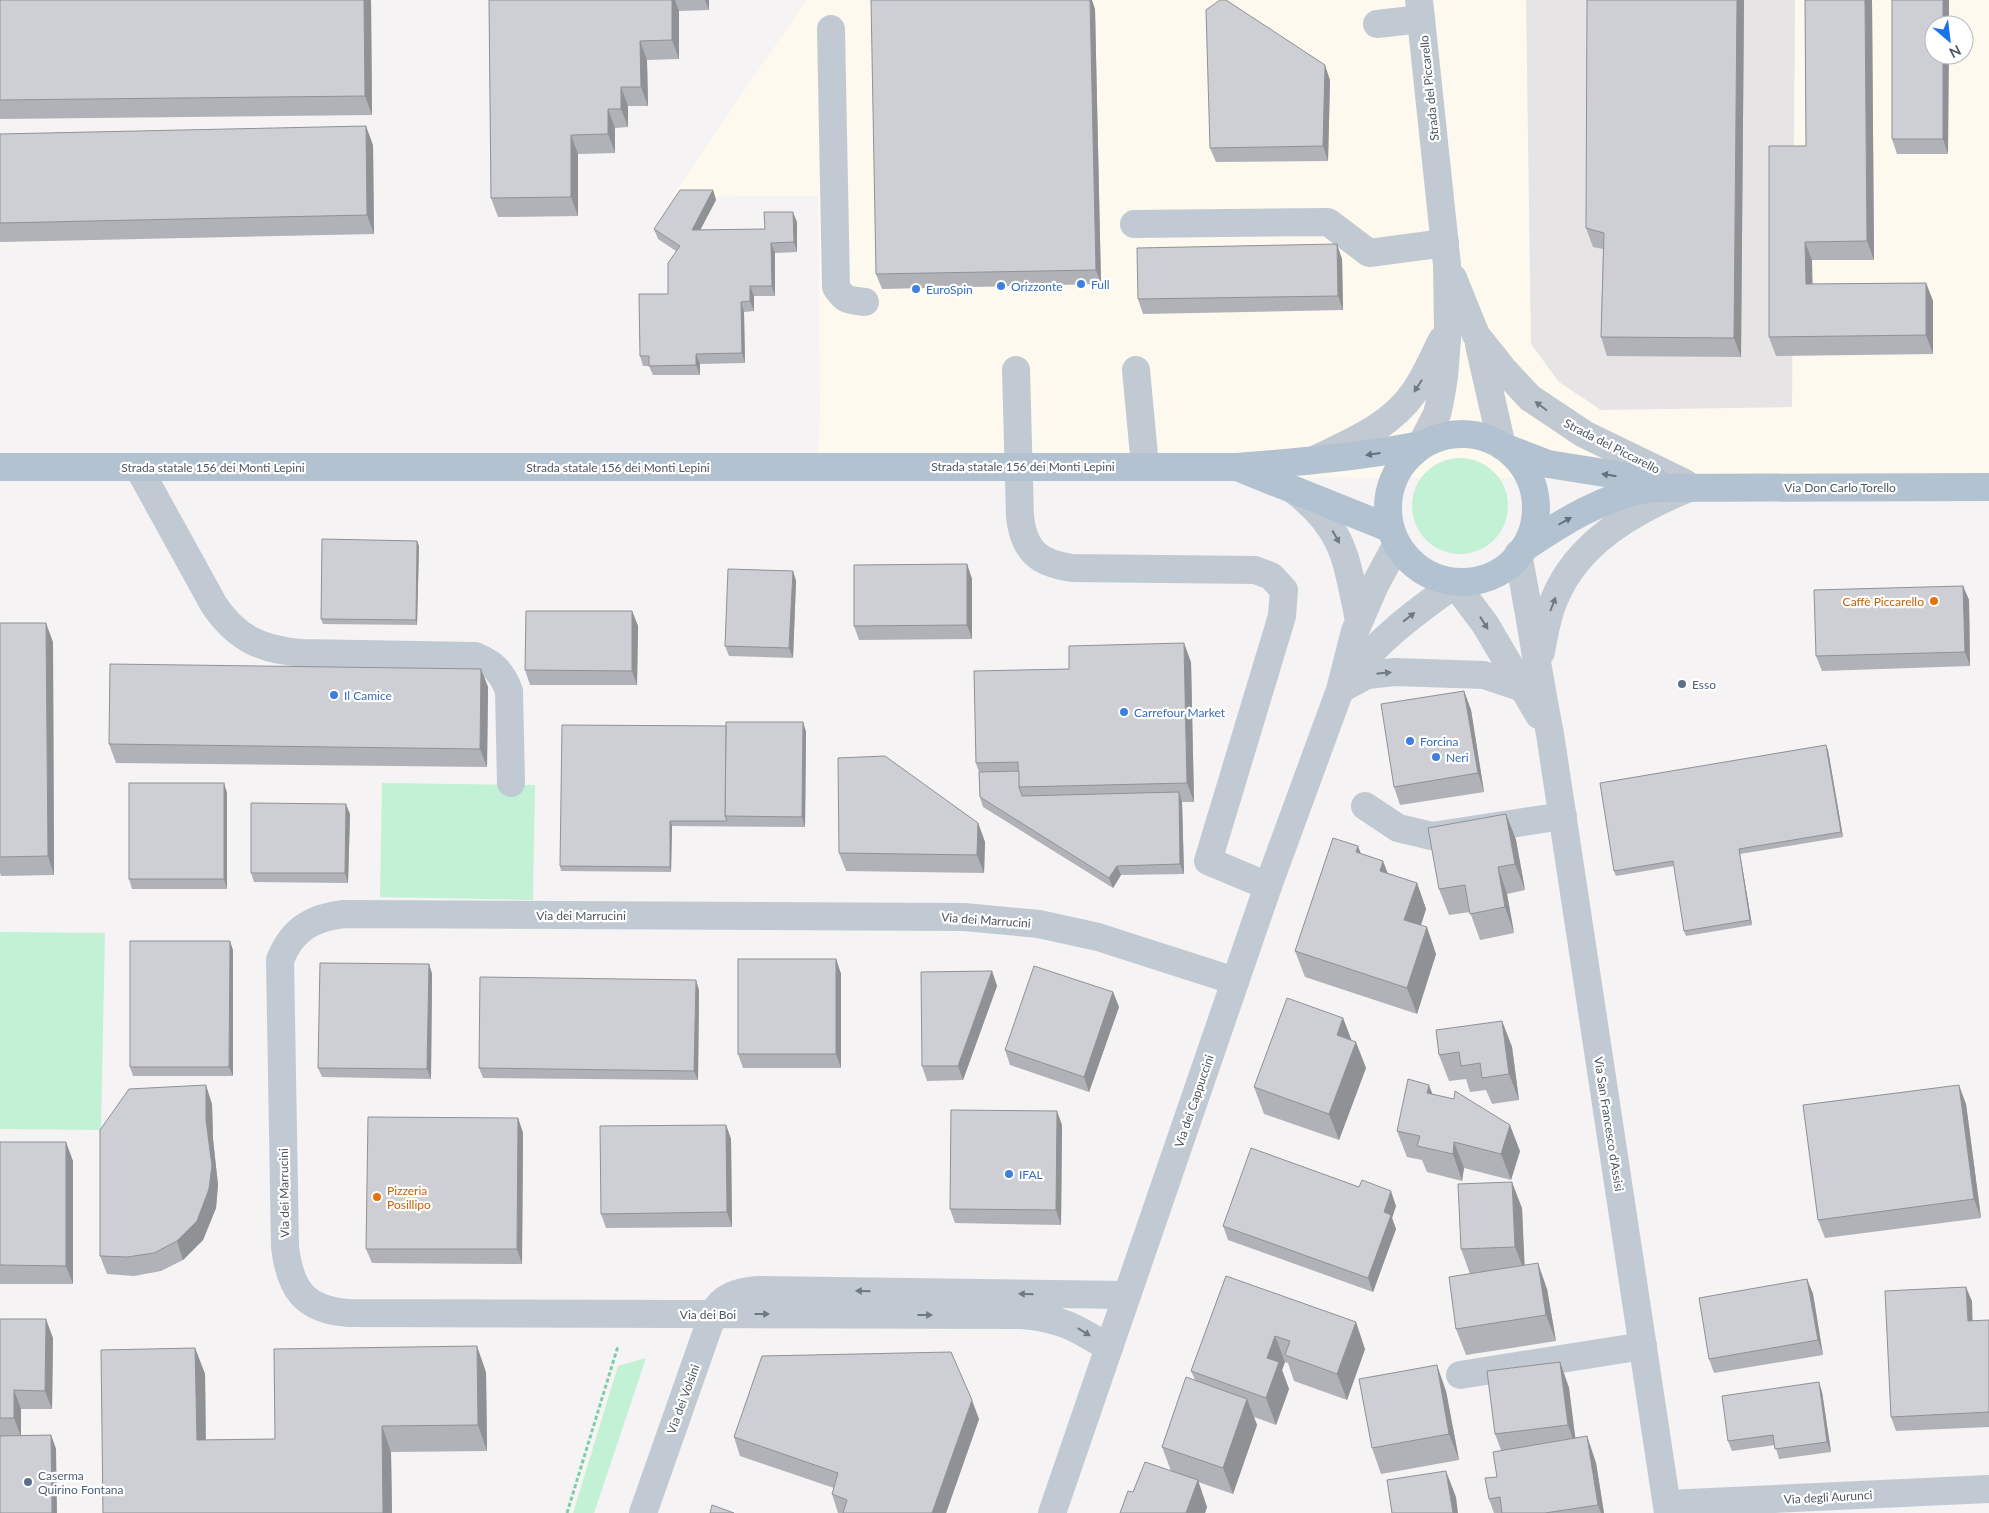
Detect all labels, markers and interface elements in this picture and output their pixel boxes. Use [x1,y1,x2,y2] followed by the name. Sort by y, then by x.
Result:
[1924,15,1974,65] north arrow
[1416,34,1442,141] street label: Strada del Piccarello
[1947,42,1964,62] text: N
[1091,277,1110,292] place label: Full
[1075,278,1087,290] marker: Full
[1011,279,1063,294] place label: Orizzonte
[995,280,1007,292] marker: Orizzonte
[926,282,973,297] place label: EuroSpin
[910,283,922,295] marker: EuroSpin
[1413,380,1422,393] one-way arrow
[1534,401,1548,411] one-way arrow
[1561,415,1663,477] street label: Strada del Piccarello
[1365,450,1381,458] one-way arrow
[931,459,1115,474] street label: Strada statale 156 dei Monti Lepini
[121,460,305,475] street label: Strada statale 156 dei Monti Lepini
[526,460,710,475] street label: Strada statale 156 dei Monti Lepini
[1600,470,1616,478] one-way arrow
[1784,480,1896,495] street label: Via Don Carlo Torello
[1558,517,1571,526] one-way arrow
[1332,529,1340,544] one-way arrow
[1843,594,1924,609] place label: Caffè Piccarello
[1928,595,1940,607] marker: Caffè Piccarello
[1549,596,1557,611] one-way arrow
[1402,612,1416,622] one-way arrow
[1480,617,1489,630] one-way arrow
[1377,669,1393,677] one-way arrow
[1692,677,1716,692] place label: Esso
[1676,678,1688,690] marker: Esso
[344,688,392,703] place label: Il Camice
[328,689,340,701] marker: Il Camice
[1134,705,1226,720] place label: Carrefour Market
[1118,706,1130,718] marker: Carrefour Market
[1420,734,1458,749] place label: Forcina
[1404,735,1416,747] marker: Forcina
[1446,750,1469,765] place label: Neri
[1430,751,1442,763] marker: Neri
[536,908,626,923] street label: Via dei Marrucini
[941,909,1031,931] street label: Via dei Marrucini
[1171,1053,1217,1149] street label: Via dei Cappuccini
[1591,1056,1627,1192] street label: Via San Francesco d'Assisi
[276,1148,292,1238] street label: Via dei Marrucini
[1019,1167,1043,1182] place label: IFAL
[1003,1168,1015,1180] marker: IFAL
[387,1183,431,1212] place label: Pizzeria Posillipo
[371,1191,383,1203] marker: Pizzeria Posillipo
[855,1287,871,1295] one-way arrow
[1017,1290,1033,1298] one-way arrow
[680,1307,736,1322] street label: Via dei Boi
[754,1310,770,1318] one-way arrow
[917,1311,933,1319] one-way arrow
[1077,1328,1091,1337] one-way arrow
[663,1362,703,1436] street label: Via dei Volsini
[38,1468,124,1497] place label: Caserma Quirino Fontana
[22,1476,34,1488] marker: Caserma Quirino Fontana
[1783,1487,1873,1507] street label: Via degli Aurunci

